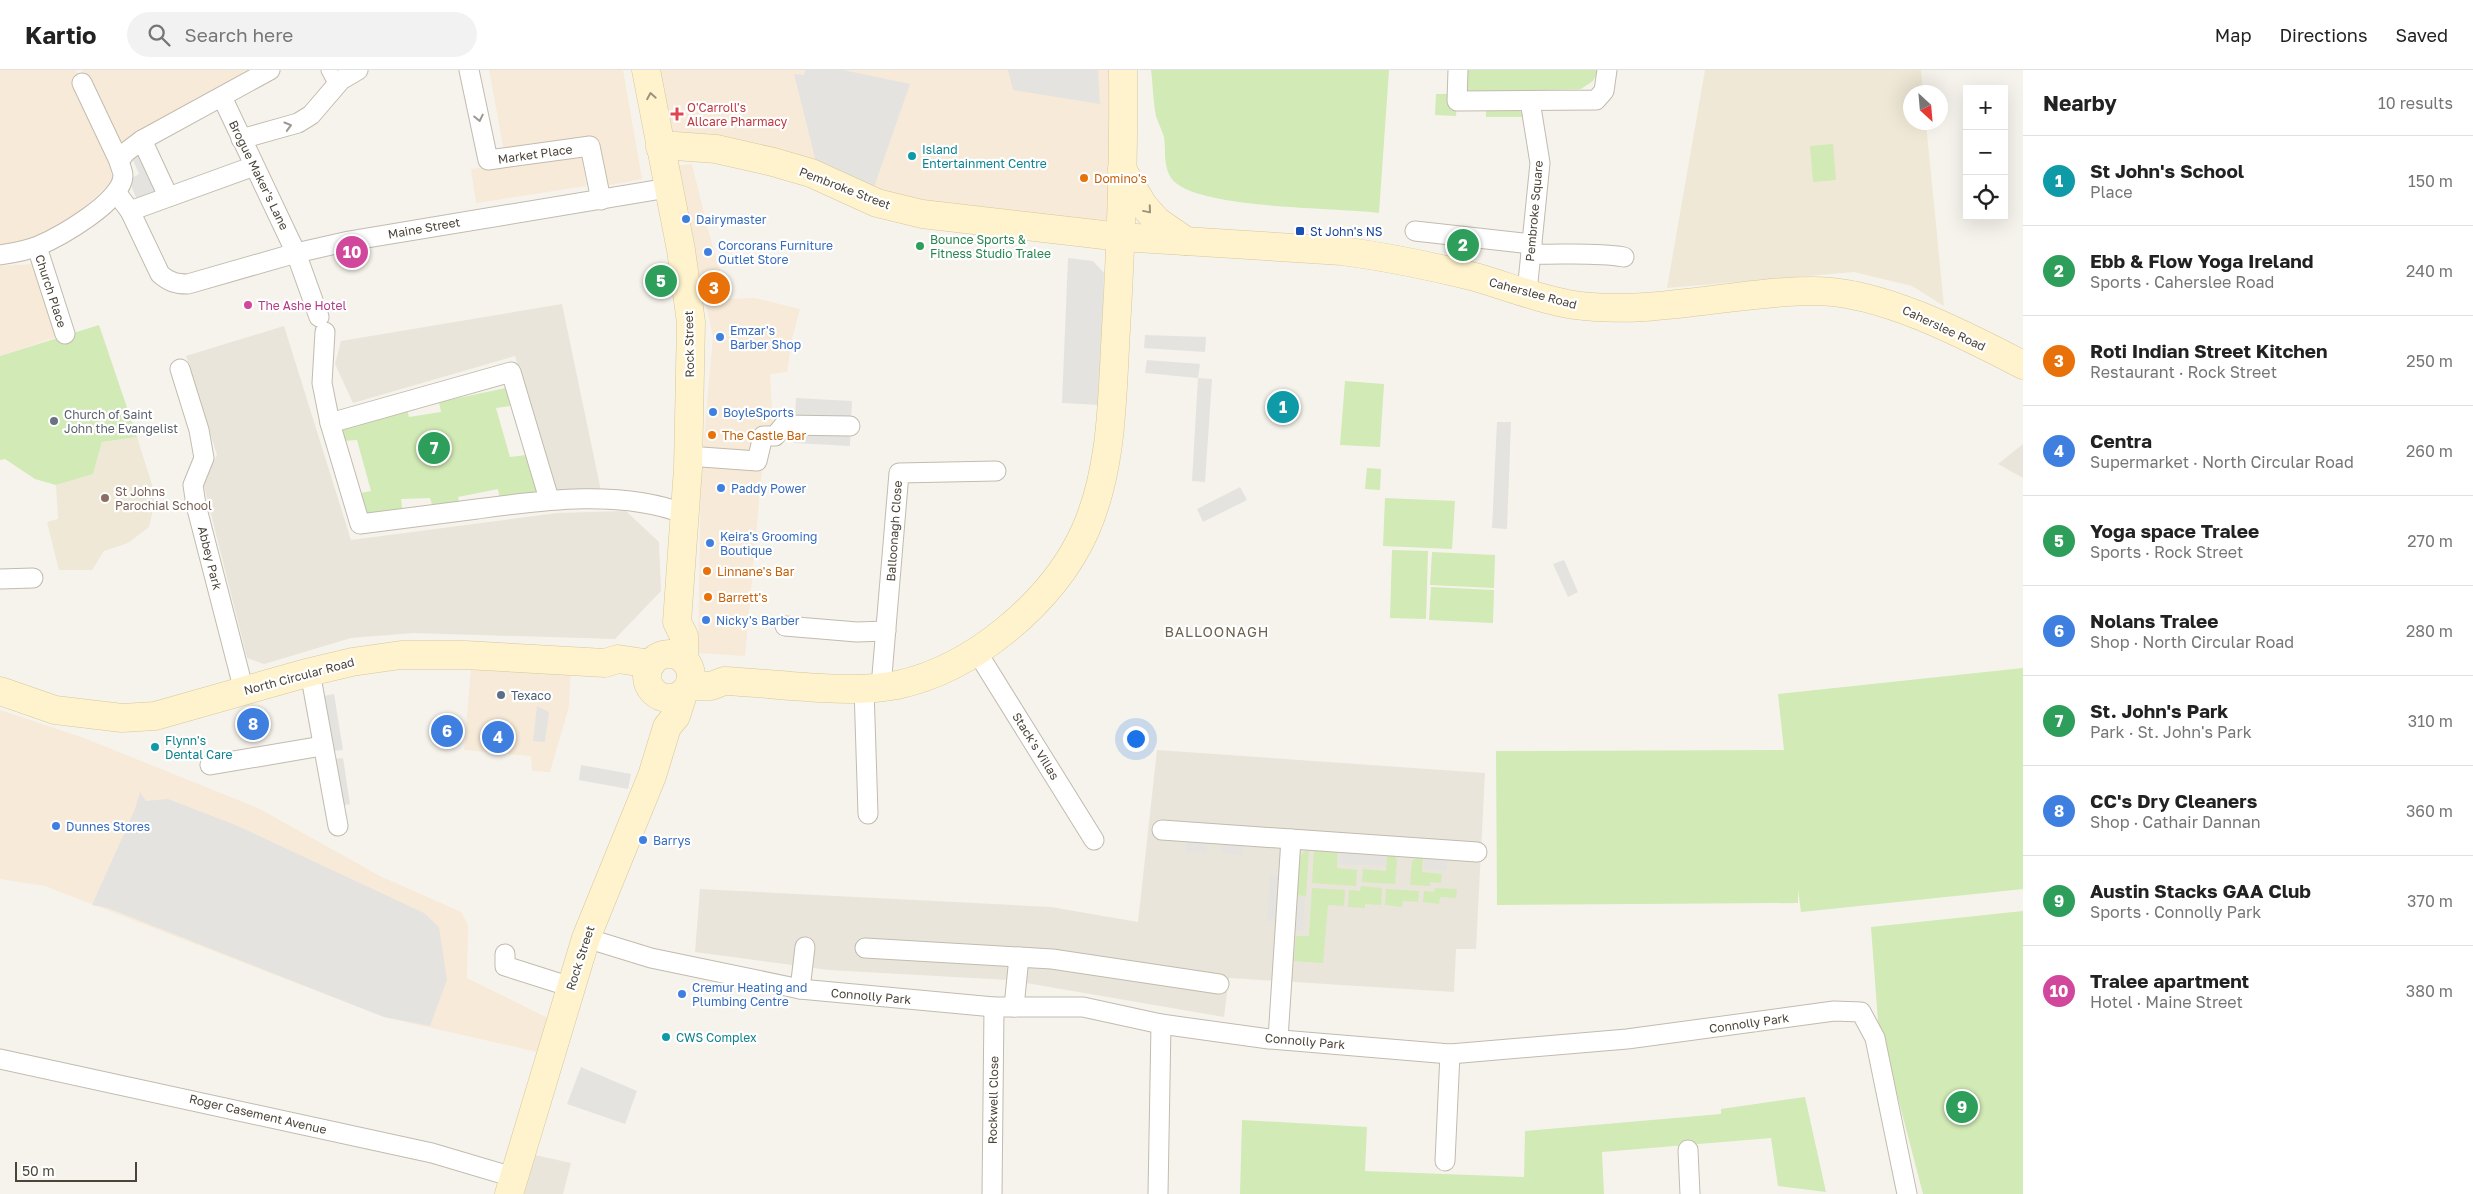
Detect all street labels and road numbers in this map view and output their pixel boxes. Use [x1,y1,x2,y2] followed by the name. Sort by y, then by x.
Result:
[226,118,292,232] street label: Brogue Maker's Lane
[497,141,573,167] street label: Market Place
[1522,160,1546,262] street label: Pembroke Square
[797,164,893,212] street label: Pembroke Street
[387,214,462,242] street label: Maine Street
[32,252,70,330] street label: Church Place
[1487,274,1579,312] street label: Caherslee Road
[1900,302,1988,354] street label: Caherslee Road
[681,310,697,378] street label: Rock Street
[883,480,905,582] street label: Balloonagh Close
[195,525,225,592] street label: Abbey Park
[242,654,356,698] street label: North Circular Road
[1009,710,1063,782] street label: Stack's Villas
[563,924,598,992] street label: Rock Street
[830,985,912,1007] street label: Connolly Park
[1708,1010,1790,1036] street label: Connolly Park
[1264,1030,1346,1052] street label: Connolly Park
[985,1056,1001,1144] street label: Rockwell Close
[188,1091,328,1137] street label: Roger Casement Avenue

